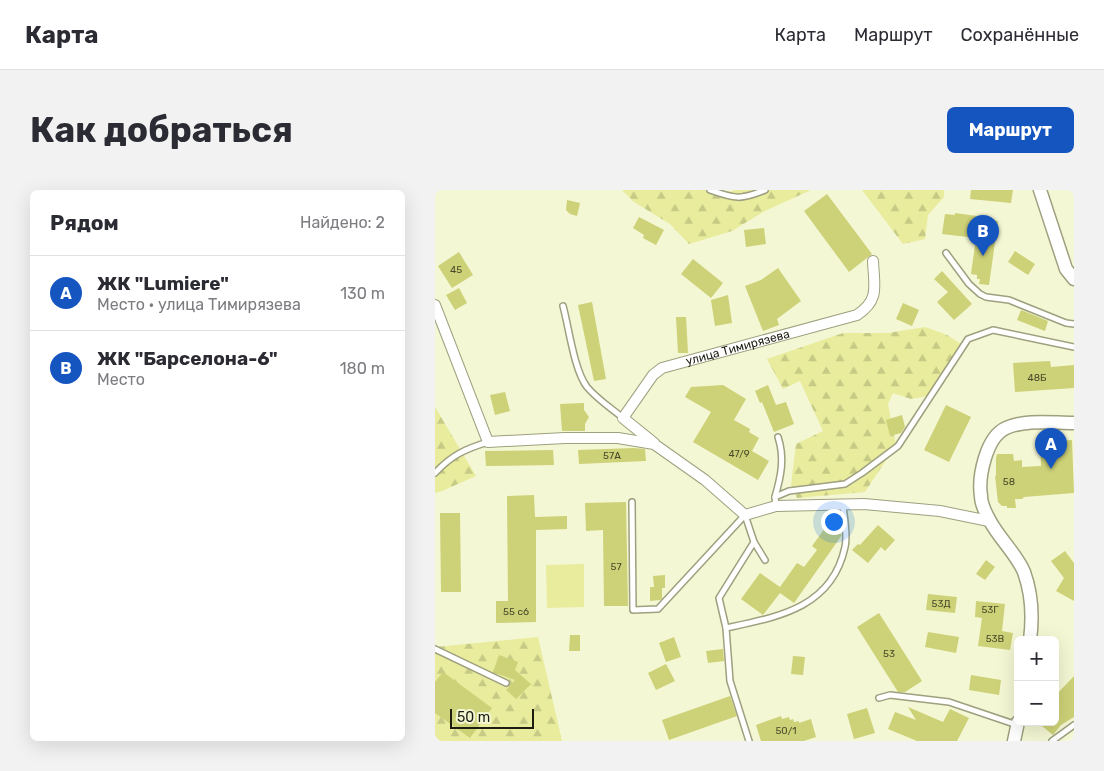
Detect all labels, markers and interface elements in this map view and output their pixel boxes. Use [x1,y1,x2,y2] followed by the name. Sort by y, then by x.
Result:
[25,21,98,49] text: Карта
[775,24,826,46] text: Карта
[854,24,933,46] text: Маршрут
[961,24,1079,46] text: Сохранённые
[947,107,1074,153] button: Маршрут
[30,109,293,151] text: Как добраться
[50,210,119,235] text: Рядом
[300,213,385,232] text: Найдено: 2
[967,215,999,256] pin: B
[450,264,462,276] house number: 45
[97,272,229,295] text: ЖК "Lumiere"
[60,284,72,303] text: A
[340,284,385,303] text: 130 m
[97,295,301,314] text: Место · улица Тимирязева
[684,327,791,368] street label: улица Тимирязева
[97,347,278,370] text: ЖК "Барселона-6"
[60,359,72,378] text: B
[340,359,385,378] text: 180 m
[97,370,145,389] text: Место
[1028,372,1047,384] house number: 48Б
[1035,428,1067,469] pin: A
[728,448,750,460] house number: 47/9
[603,450,621,462] house number: 57А
[1003,476,1015,488] house number: 58
[821,509,847,535] your location
[610,561,622,573] house number: 57
[931,598,951,610] house number: 53Д
[981,604,999,616] house number: 53Г
[503,606,529,618] house number: 55 с6
[986,633,1005,645] house number: 53В
[1014,636,1059,726] map controls
[1014,636,1059,681] button: +
[883,648,895,660] house number: 53
[1014,681,1059,726] button: −
[450,706,534,729] scale bar
[457,709,490,726] text: 50 m
[775,725,797,737] house number: 50/1

